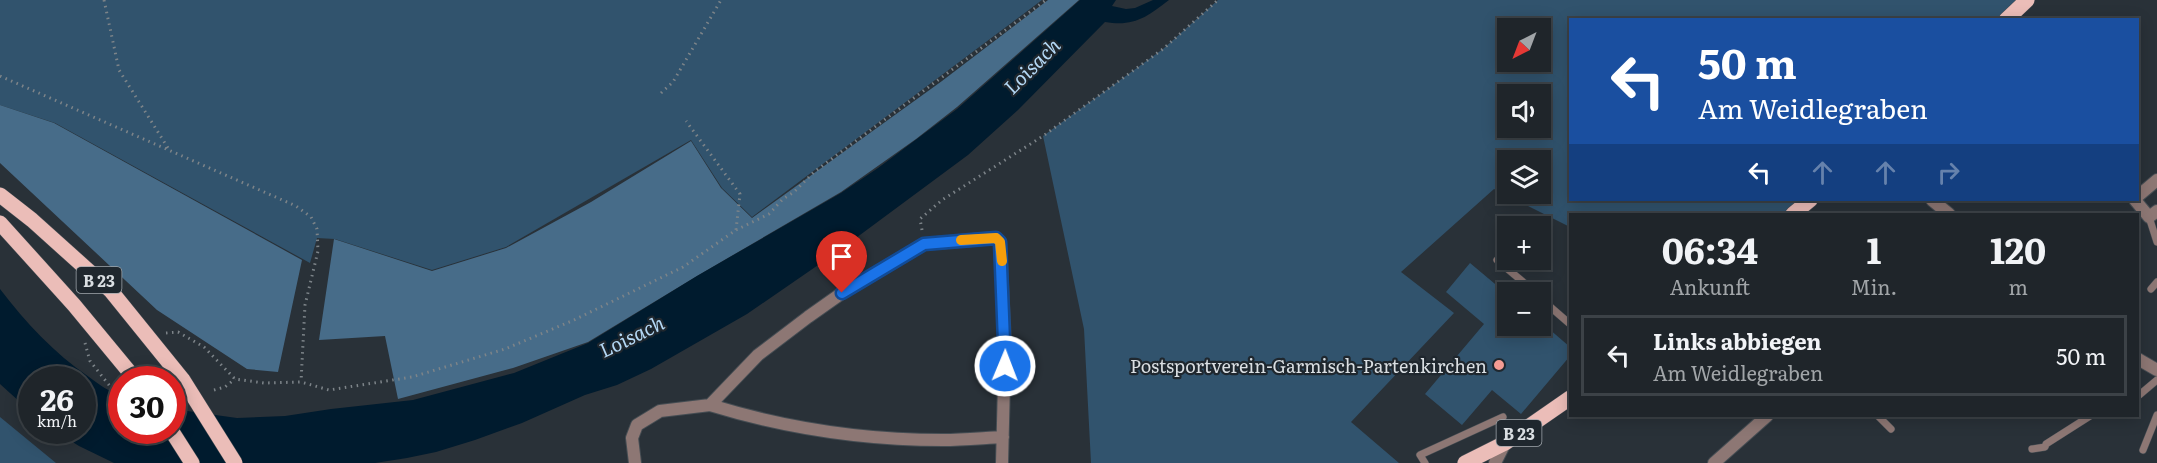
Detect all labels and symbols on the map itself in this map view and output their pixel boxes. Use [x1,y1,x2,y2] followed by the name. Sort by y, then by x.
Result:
[1497,18,1551,72] north arrow
[996,30,1066,100] water label: Loisach
[816,231,867,293] pin
[76,267,122,293] road number: B 23
[593,306,669,364] water label: Loisach
[973,334,1037,398] position arrow
[1130,352,1487,379] place label: Postsportverein-Garmisch-Partenkirchen
[1492,358,1506,372] marker: Postsportverein-Garmisch-Partenkirchen
[108,366,186,444] speed limit sign: 30
[1496,420,1541,446] road number: B 23

